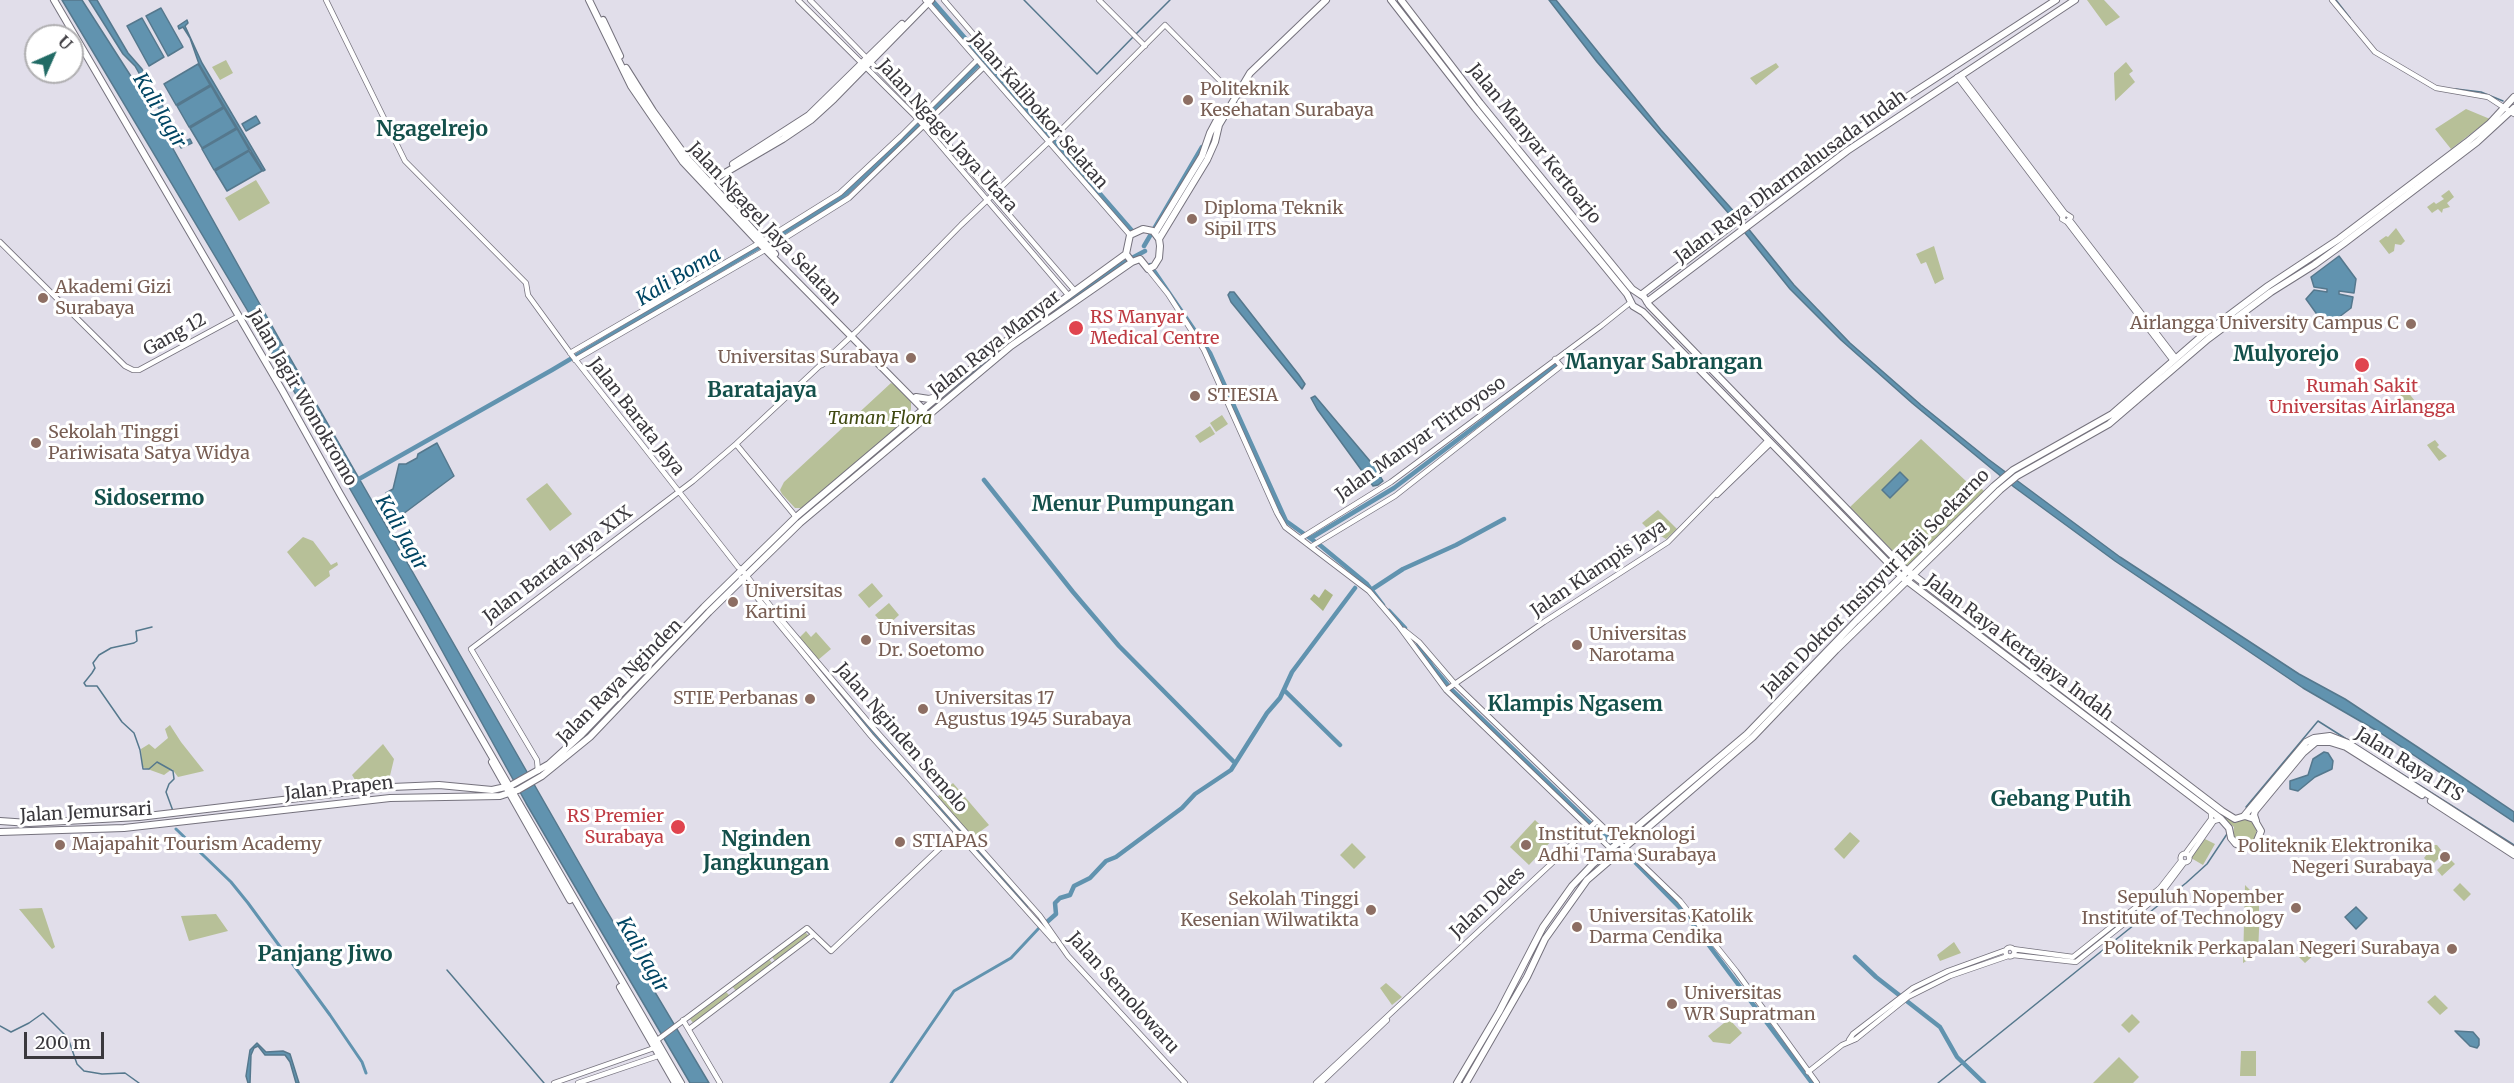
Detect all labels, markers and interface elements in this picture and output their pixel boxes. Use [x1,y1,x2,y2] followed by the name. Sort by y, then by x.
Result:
[24,24,84,84] north arrow
[964,28,1112,194] street label: Jalan Kalibokor Selatan
[54,31,77,54] text: U
[873,55,1021,217] street label: Jalan Ngagel Jaya Utara
[1463,60,1605,228] street label: Jalan Manyar Kertoarjo
[127,69,191,153] water label: Kali Jagir
[1200,79,1374,122] place label: Politeknik Kesehatan Surabaya
[1671,86,1911,268] street label: Jalan Raya Dharmahusada Indah
[1181,93,1195,107] marker: Politeknik Kesehatan Surabaya
[376,117,488,143] district label: Ngagelrejo
[683,138,845,310] street label: Jalan Ngagel Jaya Selatan
[1204,198,1344,240] place label: Diploma Teknik Sipil ITS
[1185,212,1199,226] marker: Diploma Teknik Sipil ITS
[632,242,726,312] water label: Kali Boma
[55,277,172,320] place label: Akademi Gizi Surabaya
[925,286,1065,402] street label: Jalan Raya Manyar
[36,291,50,305] marker: Akademi Gizi Surabaya
[243,306,361,490] street label: Jalan Jagir Wonokromo
[1090,307,1219,350] place label: RS Manyar Medical Centre
[140,309,210,361] street label: Gang 12
[2130,313,2399,335] place label: Airlangga University Campus C
[2404,317,2418,331] marker: Airlangga University Campus C
[1067,319,1085,337] marker: RS Manyar Medical Centre
[2233,342,2339,368] district label: Mulyorejo
[718,347,899,369] place label: Universitas Surabaya
[1565,350,1763,376] district label: Manyar Sabrangan
[904,351,918,365] marker: Universitas Surabaya
[583,354,689,480] street label: Jalan Barata Jaya
[2353,356,2371,374] marker: Rumah Sakit Universitas Airlangga
[1332,372,1510,506] street label: Jalan Manyar Tirtoyoso
[2269,376,2455,418] place label: Rumah Sakit Universitas Airlangga
[707,378,817,404] district label: Baratajaya
[1207,385,1278,407] place label: STIESIA
[1188,389,1202,403] marker: STIESIA
[828,408,932,430] park label: Taman Flora
[48,422,250,464] place label: Sekolah Tinggi Pariwisata Satya Widya
[29,436,43,450] marker: Sekolah Tinggi Pariwisata Satya Widya
[1758,465,1994,701] street label: Jalan Doktor Insinyur Haji Soekarno
[94,486,204,512] district label: Sidosermo
[370,491,432,575] water label: Kali Jagir
[1032,492,1234,518] district label: Menur Pumpungan
[479,502,637,628] street label: Jalan Barata Jaya XIX
[1527,516,1671,622] street label: Jalan Klampis Jaya
[1921,570,2117,726] street label: Jalan Raya Kertajaya Indah
[745,581,843,624] place label: Universitas Kartini
[726,595,740,609] marker: Universitas Kartini
[553,615,687,749] street label: Jalan Raya Nginden
[878,619,984,662] place label: Universitas Dr. Soetomo
[1589,624,1687,666] place label: Universitas Narotama
[859,633,873,647] marker: Universitas Dr. Soetomo
[1570,638,1584,652] marker: Universitas Narotama
[830,659,972,817] street label: Jalan Nginden Semolo
[673,688,798,710] place label: STIE Perbanas
[935,688,1131,730] place label: Universitas 17 Agustus 1945 Surabaya
[803,692,817,706] marker: STIE Perbanas
[1487,692,1663,718] district label: Klampis Ngasem
[916,702,930,716] marker: Universitas 17 Agustus 1945 Surabaya
[2351,723,2467,807] street label: Jalan Raya ITS
[284,773,394,805] street label: Jalan Prapen
[1991,787,2131,813] district label: Gebang Putih
[19,799,153,827] street label: Jalan Jemursari
[567,806,664,848] place label: RS Premier Surabaya
[669,818,687,836] marker: RS Premier Surabaya
[1538,824,1716,866] place label: Institut Teknologi Adhi Tama Surabaya
[703,827,829,877] district label: Nginden Jangkungan
[912,831,988,853] place label: STIAPAS
[72,834,322,856] place label: Majapahit Tourism Academy
[893,835,907,849] marker: STIAPAS
[2237,836,2433,878] place label: Politeknik Elektronika Negeri Surabaya
[53,838,67,852] marker: Majapahit Tourism Academy
[1519,838,1533,852] marker: Institut Teknologi Adhi Tama Surabaya
[2438,850,2452,864] marker: Politeknik Elektronika Negeri Surabaya
[1446,863,1530,943] street label: Jalan Deles
[2082,887,2284,930] place label: Sepuluh Nopember Institute of Technology
[1180,889,1359,932] place label: Sekolah Tinggi Kesenian Wilwatikta
[2289,901,2303,915] marker: Sepuluh Nopember Institute of Technology
[1364,903,1378,917] marker: Sekolah Tinggi Kesenian Wilwatikta
[1589,906,1753,948] place label: Universitas Katolik Darma Cendika
[611,913,673,997] water label: Kali Jagir
[1570,920,1584,934] marker: Universitas Katolik Darma Cendika
[1063,928,1183,1058] street label: Jalan Semolowaru
[2104,938,2440,960] place label: Politeknik Perkapalan Negeri Surabaya
[258,942,392,968] district label: Panjang Jiwo
[2445,942,2459,956] marker: Politeknik Perkapalan Negeri Surabaya
[1684,983,1816,1026] place label: Universitas WR Supratman
[1665,997,1679,1011] marker: Universitas WR Supratman
[27,1020,106,1058] scale bar
[35,1031,91,1054] text: 200 m

